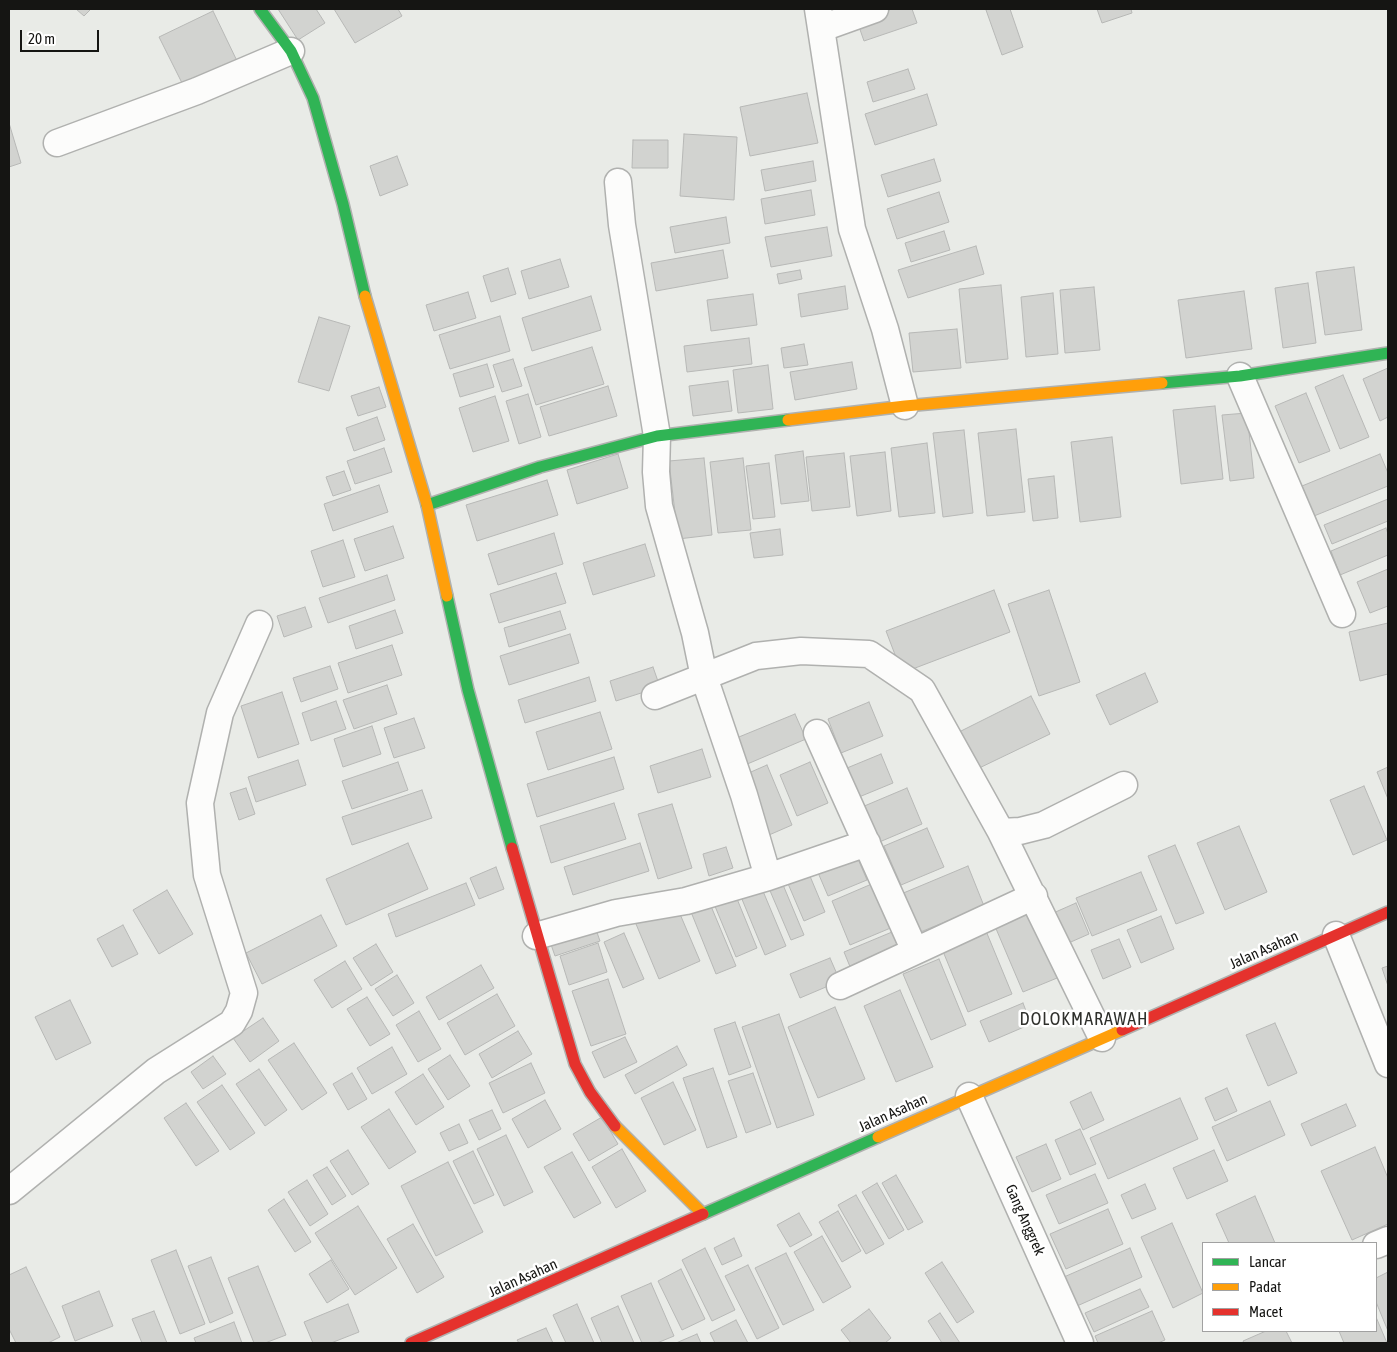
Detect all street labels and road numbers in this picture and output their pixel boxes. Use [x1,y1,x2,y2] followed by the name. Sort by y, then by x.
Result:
[1227,927,1301,973] street label: Jalan Asahan
[856,1090,930,1136] street label: Jalan Asahan
[1001,1182,1049,1258] street label: Gang Anggrek
[486,1255,560,1301] street label: Jalan Asahan

